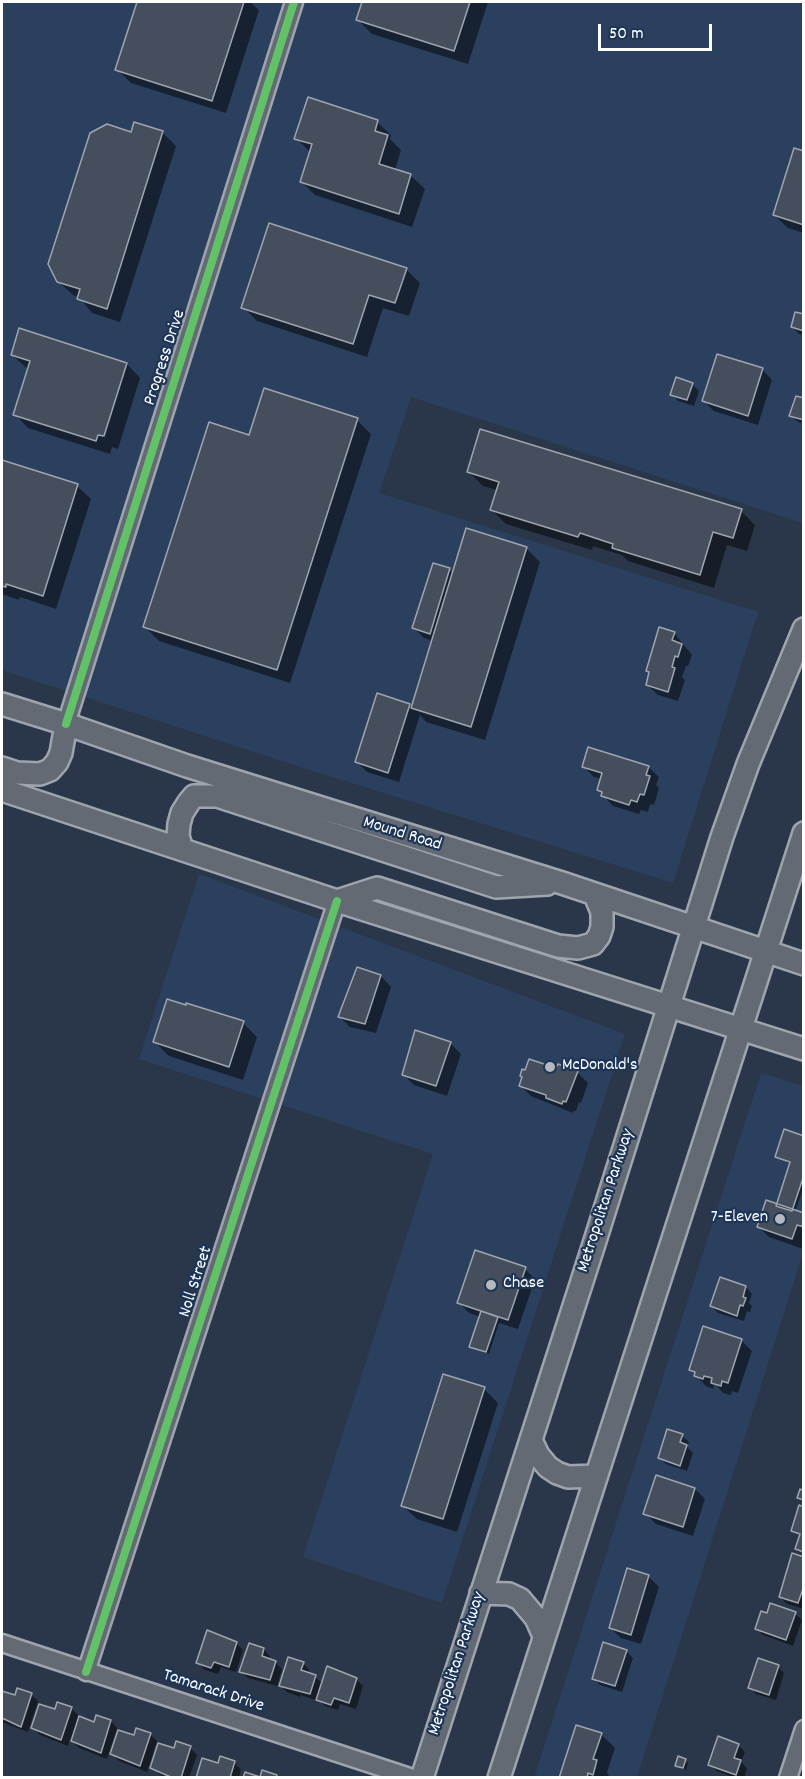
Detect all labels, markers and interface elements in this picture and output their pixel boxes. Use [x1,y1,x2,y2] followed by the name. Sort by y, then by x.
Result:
[601,12,715,50] scale bar
[609,22,644,47] text: 50 m
[140,307,192,409] street label: Progress Drive
[360,813,444,857] street label: Mound Road
[562,1056,638,1078] place label: McDonald's
[543,1060,557,1074] marker: McDonald's
[574,1127,640,1275] street label: Metropolitan Parkway
[711,1208,768,1230] place label: 7-Eleven
[773,1212,787,1226] marker: 7-Eleven
[175,1244,219,1320] street label: Noll Street
[503,1274,544,1296] place label: Chase
[484,1278,498,1292] marker: Chase
[425,1590,491,1738] street label: Metropolitan Parkway
[160,1666,266,1718] street label: Tamarack Drive

